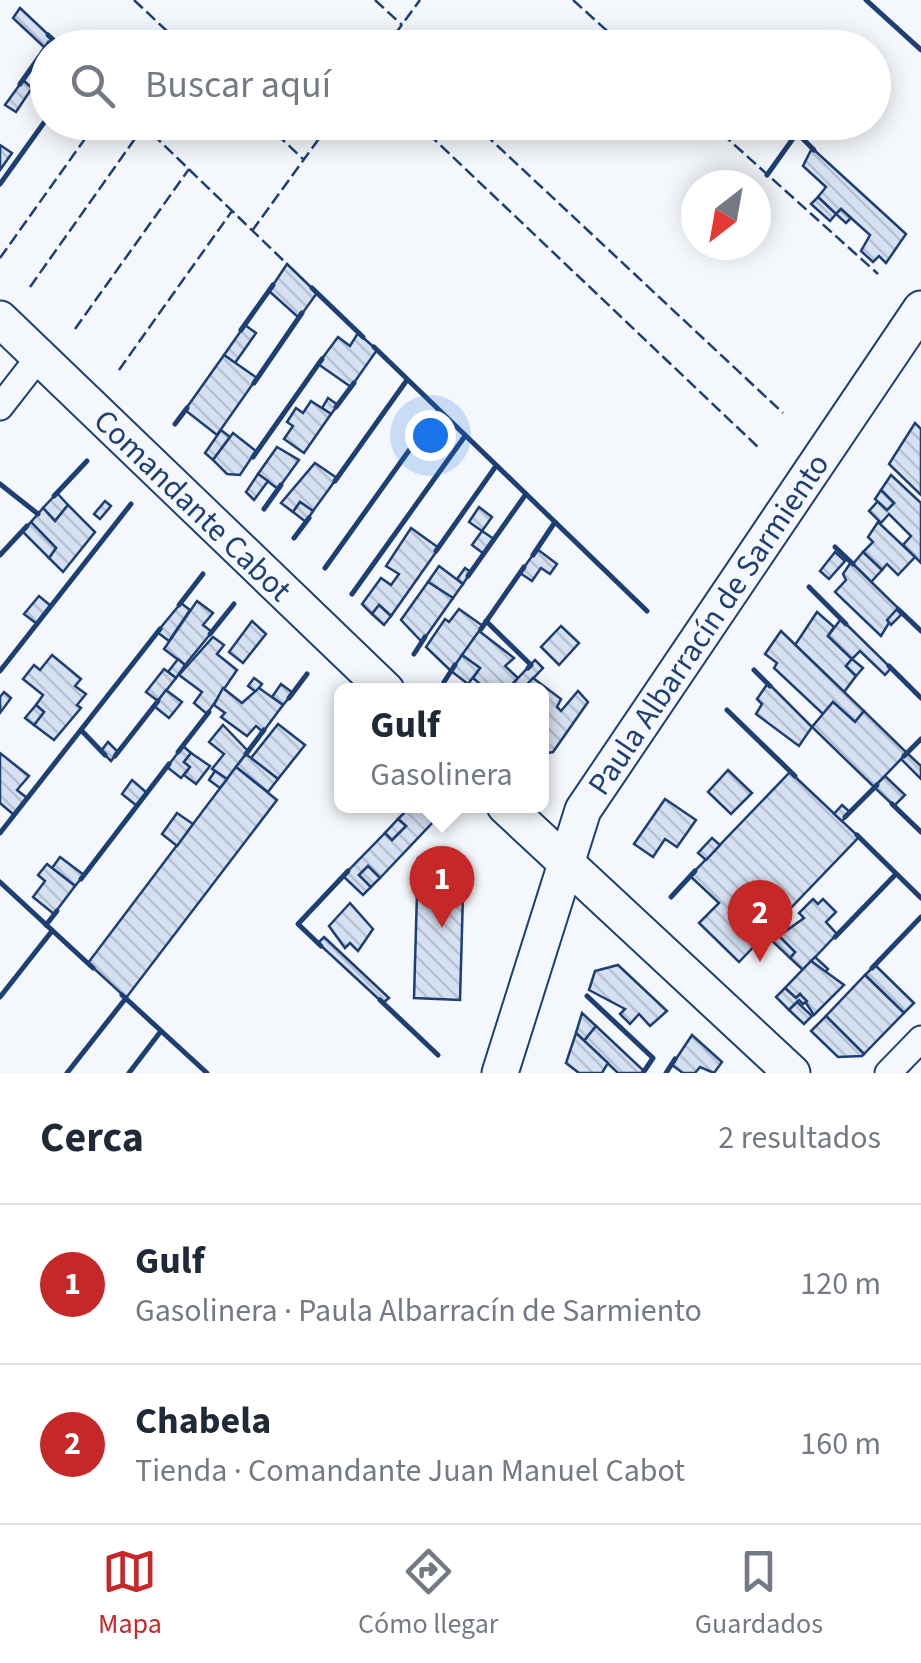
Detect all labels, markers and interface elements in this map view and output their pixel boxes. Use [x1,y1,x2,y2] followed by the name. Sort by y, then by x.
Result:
[30,30,891,140] search box
[65,58,120,113] icon: search
[145,58,331,112] text: Buscar aquí
[681,170,771,260] north arrow
[83,399,302,613] street label: Comandante Cabot
[405,410,456,461] your location
[577,444,841,805] street label: Paula Albarracín de Sarmiento
[334,683,549,813] popup
[370,698,440,752] text: Gulf
[370,752,513,798] text: Gasolinera
[410,846,474,928] pin: 1
[728,880,792,962] pin: 2
[40,1108,144,1168] text: Cerca
[718,1115,881,1161] text: 2 resultados
[135,1234,205,1288] text: Gulf
[64,1261,81,1307] text: 1
[800,1261,881,1307] text: 120 m
[135,1288,702,1334] text: Gasolinera · Paula Albarracín de Sarmiento
[135,1394,271,1448] text: Chabela
[64,1421,81,1467] text: 2
[800,1421,881,1467] text: 160 m
[135,1448,685,1494] text: Tienda · Comandante Juan Manuel Cabot
[98,1544,162,1644] tab: Mapa
[358,1544,499,1644] tab: Cómo llegar
[695,1544,823,1644] tab: Guardados

